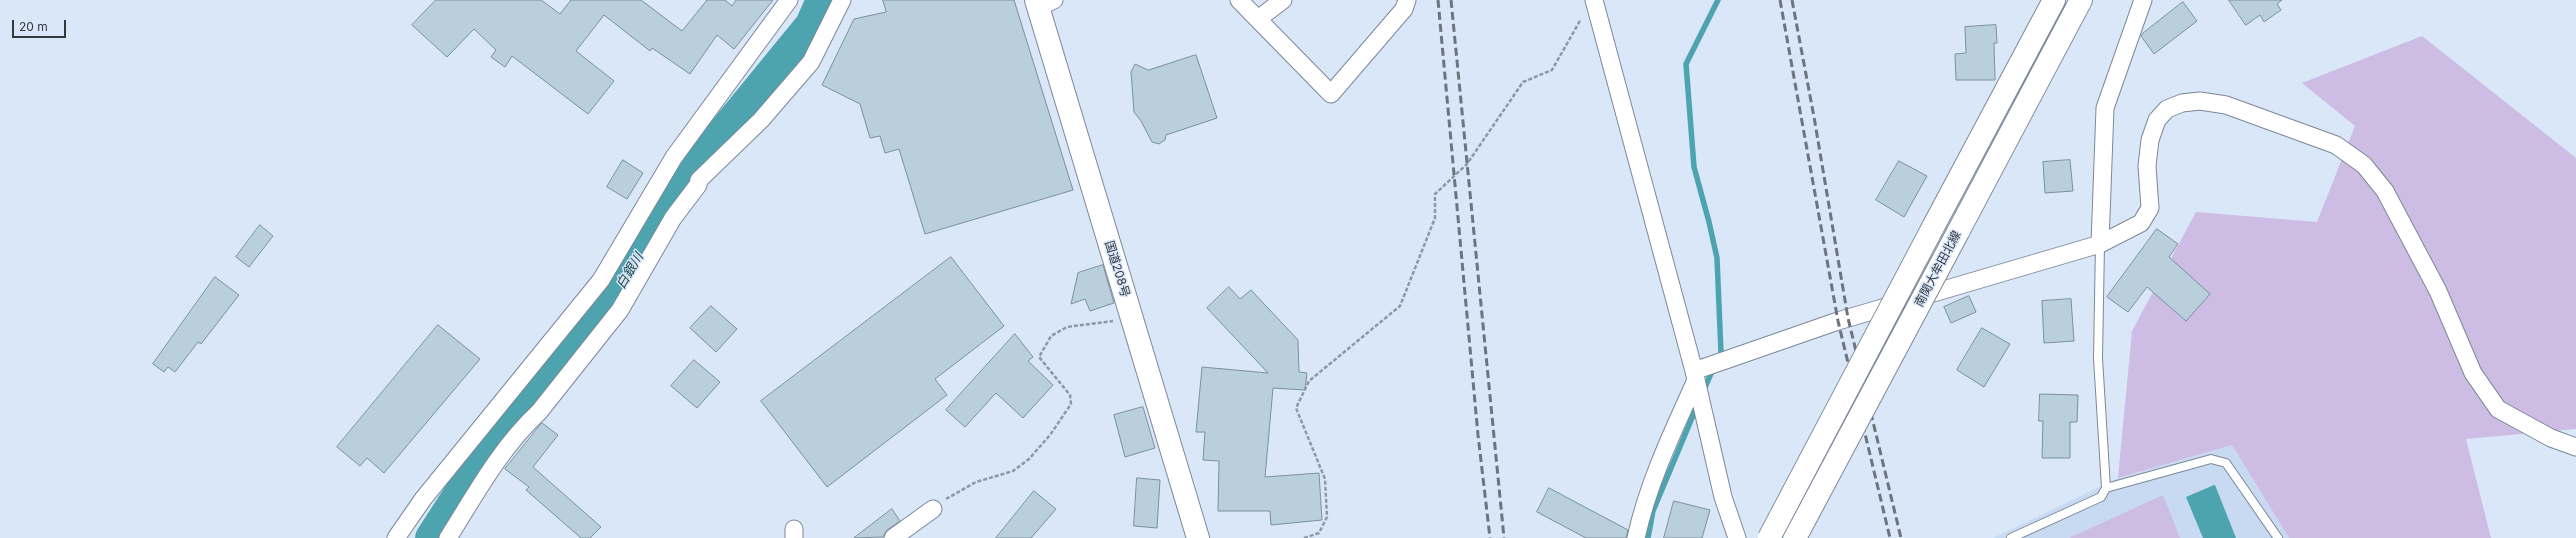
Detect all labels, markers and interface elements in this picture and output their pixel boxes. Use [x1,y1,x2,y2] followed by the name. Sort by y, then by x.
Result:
[14,12,68,38] scale bar
[19,19,48,34] text: 20 m
[1912,229,1964,309] street label: 南関大牟田北線
[1102,239,1132,299] street label: 国道208号
[613,250,647,292] water label: 白銀川

